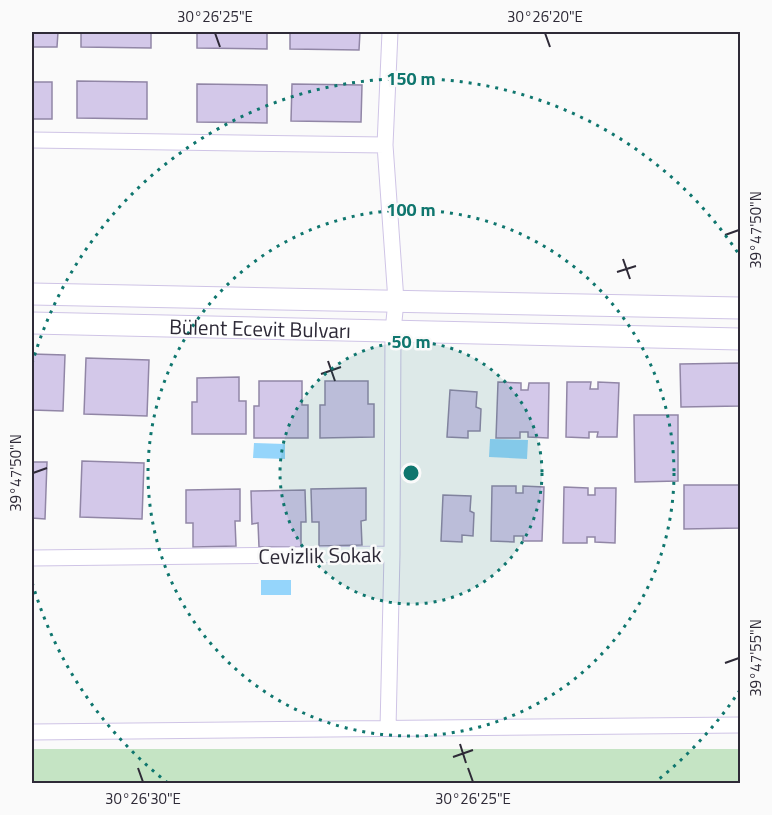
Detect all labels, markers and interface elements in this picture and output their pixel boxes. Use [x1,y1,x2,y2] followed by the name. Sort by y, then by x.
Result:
[177,5,253,28] text: 30°26'25"E
[507,5,583,28] text: 30°26'20"E
[386,65,436,92] text: 150 m
[744,191,767,269] text: 39°47'50"N
[386,196,436,223] text: 100 m
[169,310,351,346] street label: Bülent Ecevit Bulvarı
[391,328,431,355] text: 50 m
[4,434,27,512] text: 39°47'50"N
[401,463,421,483] centre of rings
[258,538,382,572] street label: Cevizlik Sokak
[744,619,767,697] text: 39°47'55"N
[105,787,181,810] text: 30°26'30"E
[435,787,511,810] text: 30°26'25"E

